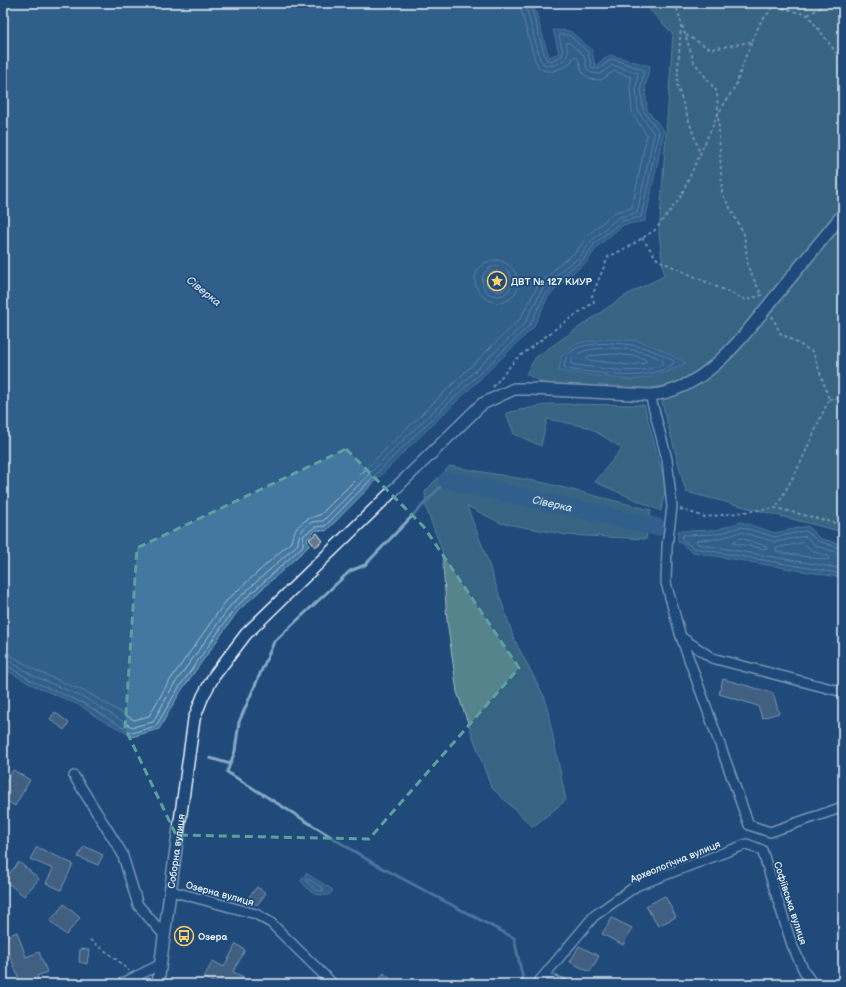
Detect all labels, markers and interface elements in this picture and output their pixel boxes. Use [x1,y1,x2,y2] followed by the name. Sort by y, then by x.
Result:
[486,270,508,292] place icon: ДВТ № 127 КИУР
[184,274,224,310] water label: Сіверка
[511,276,593,288] place label: ДВТ № 127 КИУР
[531,493,574,515] water label: Сіверка
[166,813,188,889] street label: Соборна вулиця
[628,838,723,886] street label: Археологічна вулиця
[771,860,809,947] street label: Софіївська вулиця
[184,879,256,909] street label: Озерна вулиця
[173,925,195,947] bus stop icon: Озера
[198,931,228,943] place label: Озера

